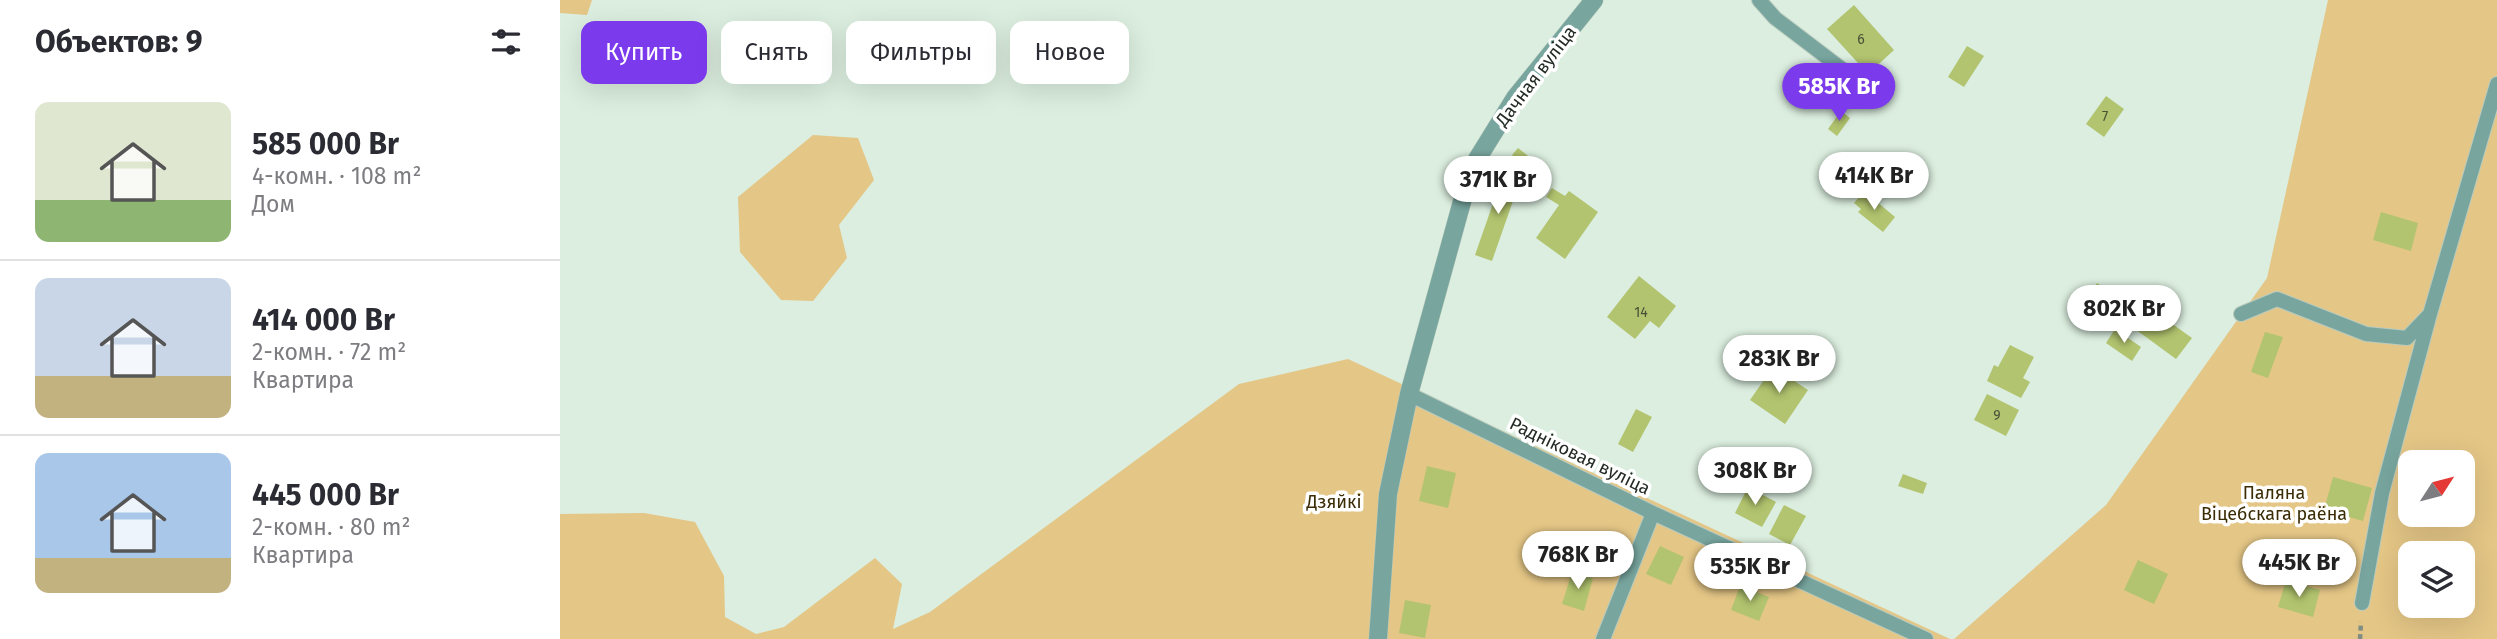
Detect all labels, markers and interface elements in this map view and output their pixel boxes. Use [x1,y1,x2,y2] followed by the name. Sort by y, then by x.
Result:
[581,21,707,84] chip: Купить
[721,21,832,84] chip: Снять
[846,21,996,84] chip: Фильтры
[1010,21,1129,84] chip: Новое
[1490,21,1581,131] street label: Дачная вуліца
[487,23,525,61] icon: filters
[35,24,202,60] text: Объектов: 9
[1857,31,1865,48] house number: 6
[1774,64,1904,123] pin: 585K Br
[1798,72,1880,100] text: 585K Br
[2102,108,2108,125] house number: 7
[252,126,399,162] text: 585 000 Br
[91,130,175,214] icon: home
[1809,152,1939,212] pin: 414K Br
[1433,156,1563,216] pin: 371K Br
[1835,161,1913,189] text: 414K Br
[252,162,421,190] text: 4-комн. · 108 m²
[1460,165,1536,193] text: 371K Br
[252,190,295,218] text: Дом
[2059,286,2189,345] pin: 802K Br
[2083,294,2165,322] text: 802K Br
[252,302,395,338] text: 414 000 Br
[1634,304,1648,321] house number: 14
[91,306,175,390] icon: home
[1714,336,1844,395] pin: 283K Br
[252,338,406,366] text: 2-комн. · 72 m²
[1739,344,1819,372] text: 283K Br
[252,366,354,394] text: Квартира
[1993,407,2001,424] house number: 9
[1506,412,1654,500] street label: Радніковая вуліца
[1690,448,1820,507] pin: 308K Br
[2398,450,2474,527] north arrow
[2398,450,2475,618] map controls
[1714,456,1796,484] text: 308K Br
[252,477,399,513] text: 445 000 Br
[91,481,175,565] icon: home
[2201,482,2347,525] park label: Паляна Віцебскага раёна
[1305,491,1362,513] park label: Дзяйкі
[252,513,411,541] text: 2-комн. · 80 m²
[1513,532,1643,591] pin: 768K Br
[1538,540,1618,568] text: 768K Br
[2234,540,2364,599] pin: 445K Br
[252,541,354,569] text: Квартира
[2398,541,2475,618] button: layers
[1685,544,1815,603] pin: 535K Br
[2258,548,2340,576] text: 445K Br
[1710,552,1790,580] text: 535K Br

